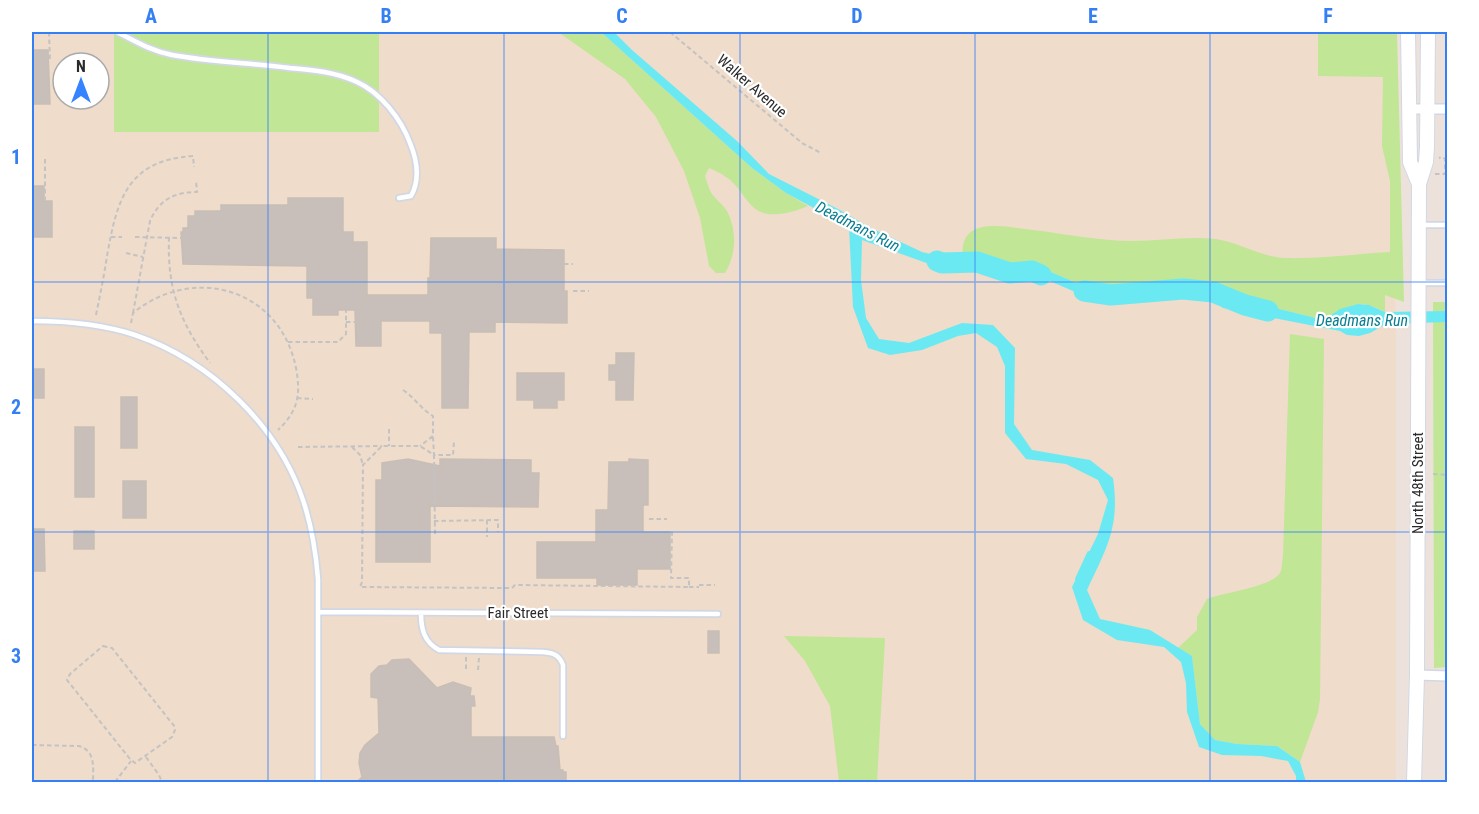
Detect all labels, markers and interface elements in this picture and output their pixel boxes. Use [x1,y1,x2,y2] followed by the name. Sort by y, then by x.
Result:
[145,4,157,28] text: A
[380,4,392,28] text: B
[616,4,628,28] text: C
[851,4,863,28] text: D
[1088,4,1098,28] text: E
[1323,4,1333,28] text: F
[51,51,111,111] north arrow
[713,51,791,121] street label: Walker Avenue
[76,57,86,76] text: N
[11,145,21,169] text: 1
[813,197,903,256] water label: Deadmans Run
[1316,311,1408,330] water label: Deadmans Run
[11,395,21,419] text: 2
[1409,432,1427,534] street label: North 48th Street
[488,604,548,622] street label: Fair Street
[11,644,21,668] text: 3

